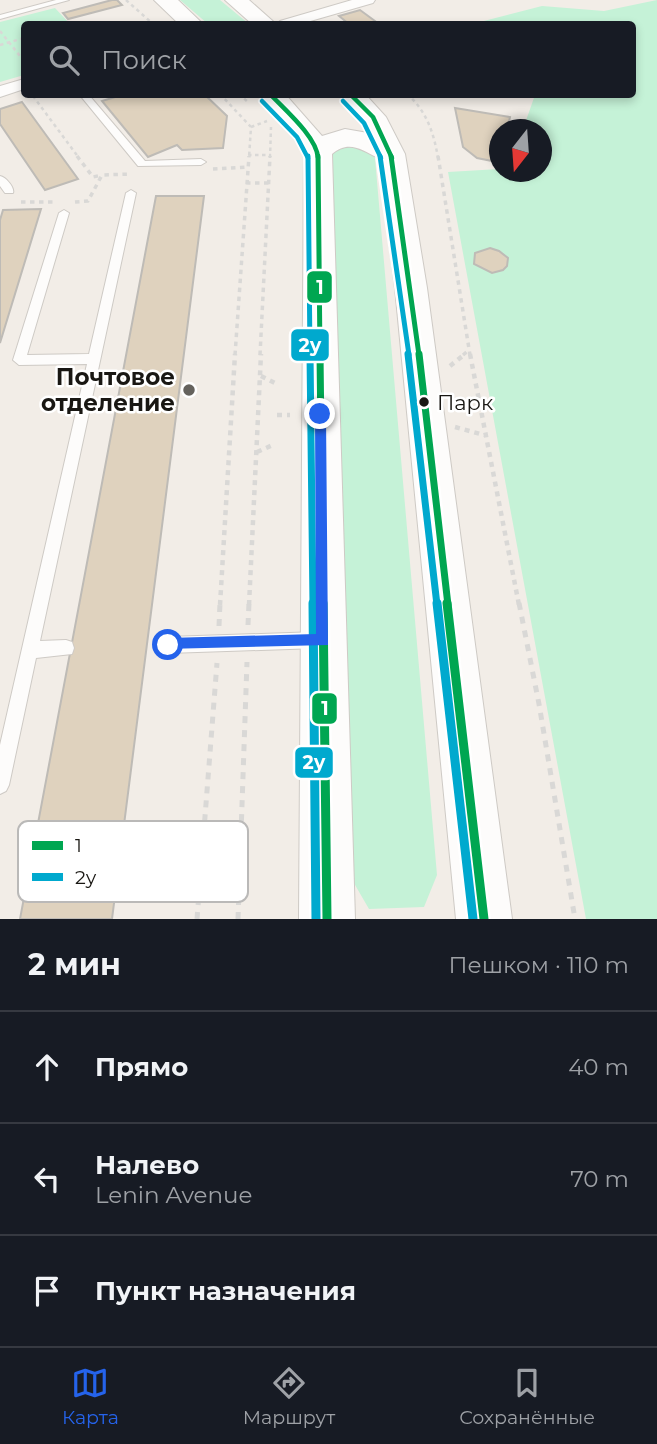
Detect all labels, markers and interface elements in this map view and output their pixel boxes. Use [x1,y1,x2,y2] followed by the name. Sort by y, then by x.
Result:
[21,21,636,98] search box
[45,41,83,79] icon: search
[101,44,187,76] text: Поиск
[489,119,552,182] north arrow
[306,270,333,304] line badge: 1
[316,276,324,299] text: 1
[290,328,330,362] line badge: 2у
[299,334,322,357] text: 2у
[41,363,175,417] place label: Почтовое отделение
[181,382,197,398] marker: Почтовое отделение
[437,390,493,415] place label: Парк
[417,395,431,409] marker: Парк
[304,398,335,429] route end
[152,629,183,660] route start
[311,692,338,725] line badge: 1
[321,697,329,720] text: 1
[294,746,334,779] line badge: 2у
[303,751,326,774] text: 2у
[18,821,248,902] legend
[75,834,82,857] text: 1
[75,866,97,889] text: 2у
[28,946,121,983] text: 2 мин
[449,951,629,979] text: Пешком · 110 m
[28,1048,66,1086] icon: ahead
[95,1051,188,1083] text: Прямо
[568,1053,629,1081] text: 40 m
[95,1149,199,1181] text: Налево
[28,1160,66,1198] icon: left
[570,1165,629,1193] text: 70 m
[95,1181,252,1209] text: Lenin Avenue
[28,1272,66,1310] icon: arrive
[95,1275,356,1307] text: Пункт назначения
[62,1364,119,1429] tab: Карта
[243,1364,335,1429] tab: Маршрут
[459,1364,595,1429] tab: Сохранённые

